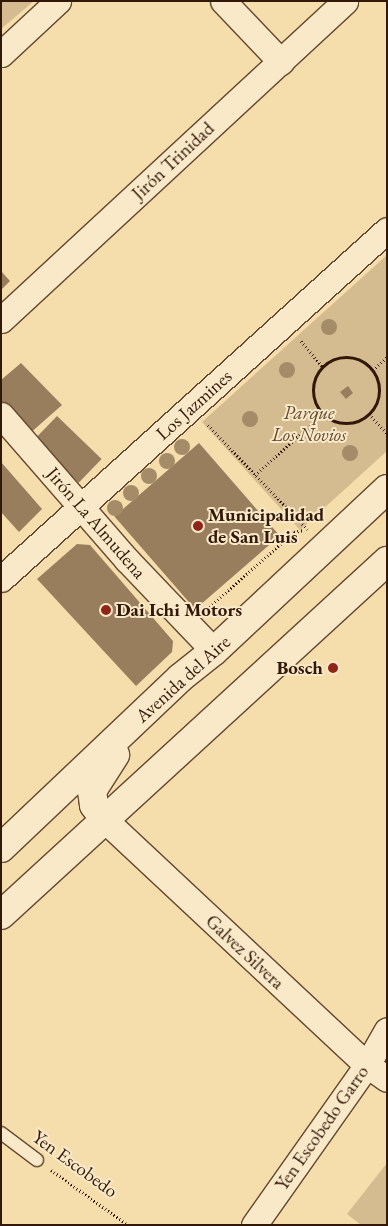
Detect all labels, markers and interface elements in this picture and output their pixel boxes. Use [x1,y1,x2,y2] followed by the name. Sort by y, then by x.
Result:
[127,117,219,205] street label: Jirón Trinidad
[151,365,237,445] street label: Los Jazmines
[272,402,346,446] park label: Parque Los Novios
[41,463,151,583] street label: Jirón La Almudena
[208,504,324,548] place label: Municipalidad de San Luis
[192,520,204,532] marker: Municipalidad de San Luis
[116,599,242,621] place label: Dai Ichi Motors
[100,604,112,616] marker: Dai Ichi Motors
[131,630,235,728] street label: Avenida del Aire
[276,657,323,679] place label: Bosch
[327,662,339,674] marker: Bosch
[201,910,289,994] street label: Galvez Silvera
[270,1061,374,1195] street label: Yen Escobedo Garro
[28,1125,122,1203] street label: Yen Escobedo

